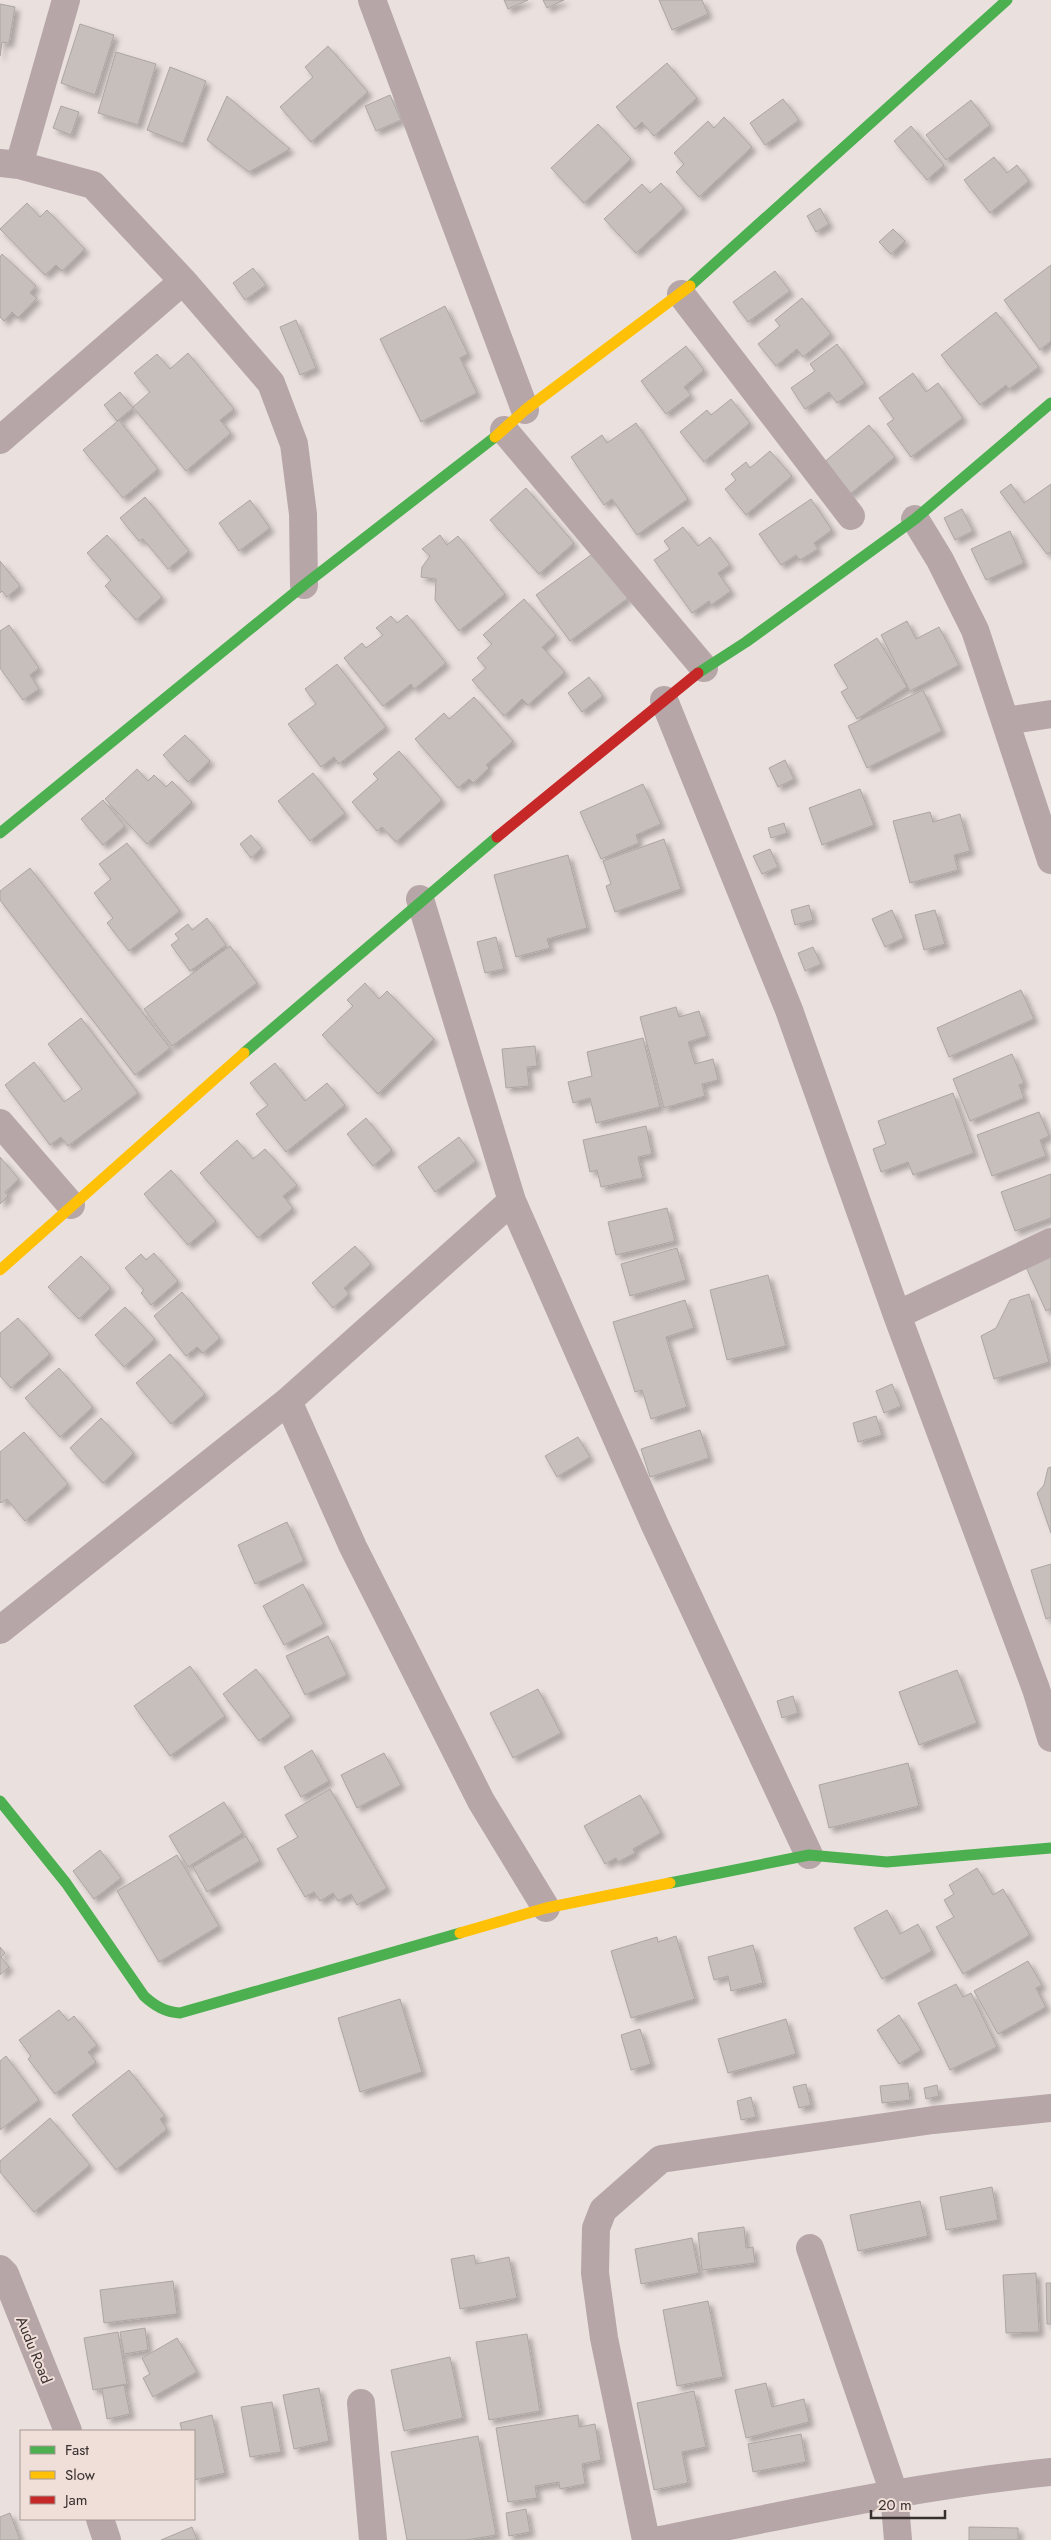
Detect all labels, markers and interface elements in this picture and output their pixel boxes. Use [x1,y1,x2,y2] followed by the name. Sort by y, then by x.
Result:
[11,2313,57,2387] street label: Audu Road
[20,2430,195,2520] legend
[65,2439,89,2461] text: Fast
[65,2464,96,2486] text: Slow
[871,2488,945,2520] scale bar
[63,2489,88,2511] text: Jam
[878,2494,912,2516] text: 20 m

